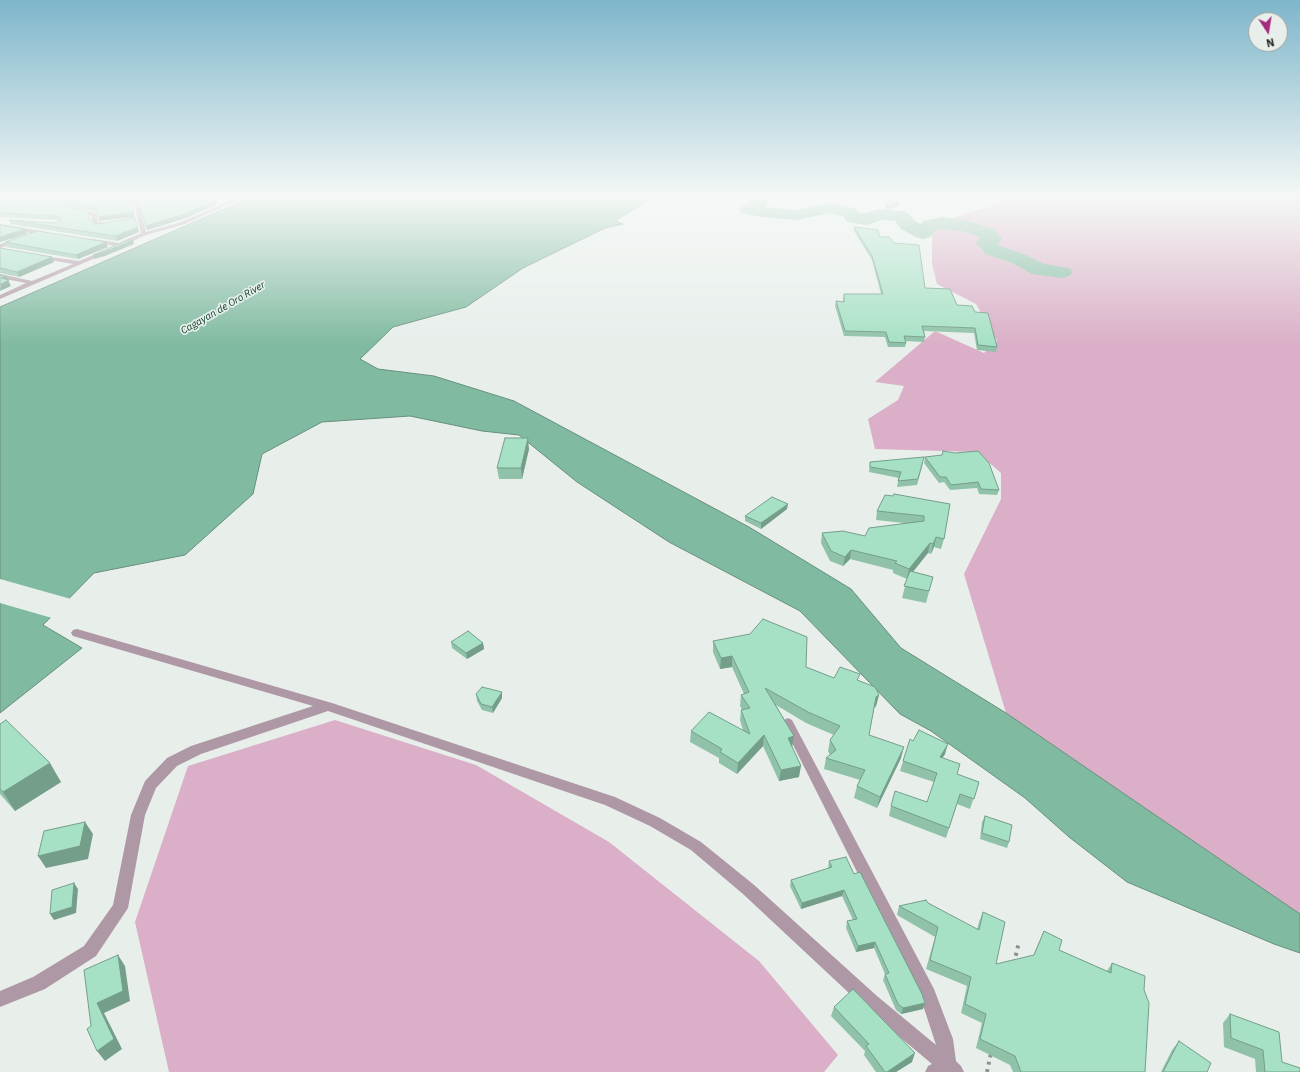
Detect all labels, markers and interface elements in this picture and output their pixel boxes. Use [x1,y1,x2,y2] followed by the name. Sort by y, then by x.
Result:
[1248,12,1288,52] north arrow
[1265,35,1276,50] text: N
[179,279,267,337] water label: Cagayan de Oro River

